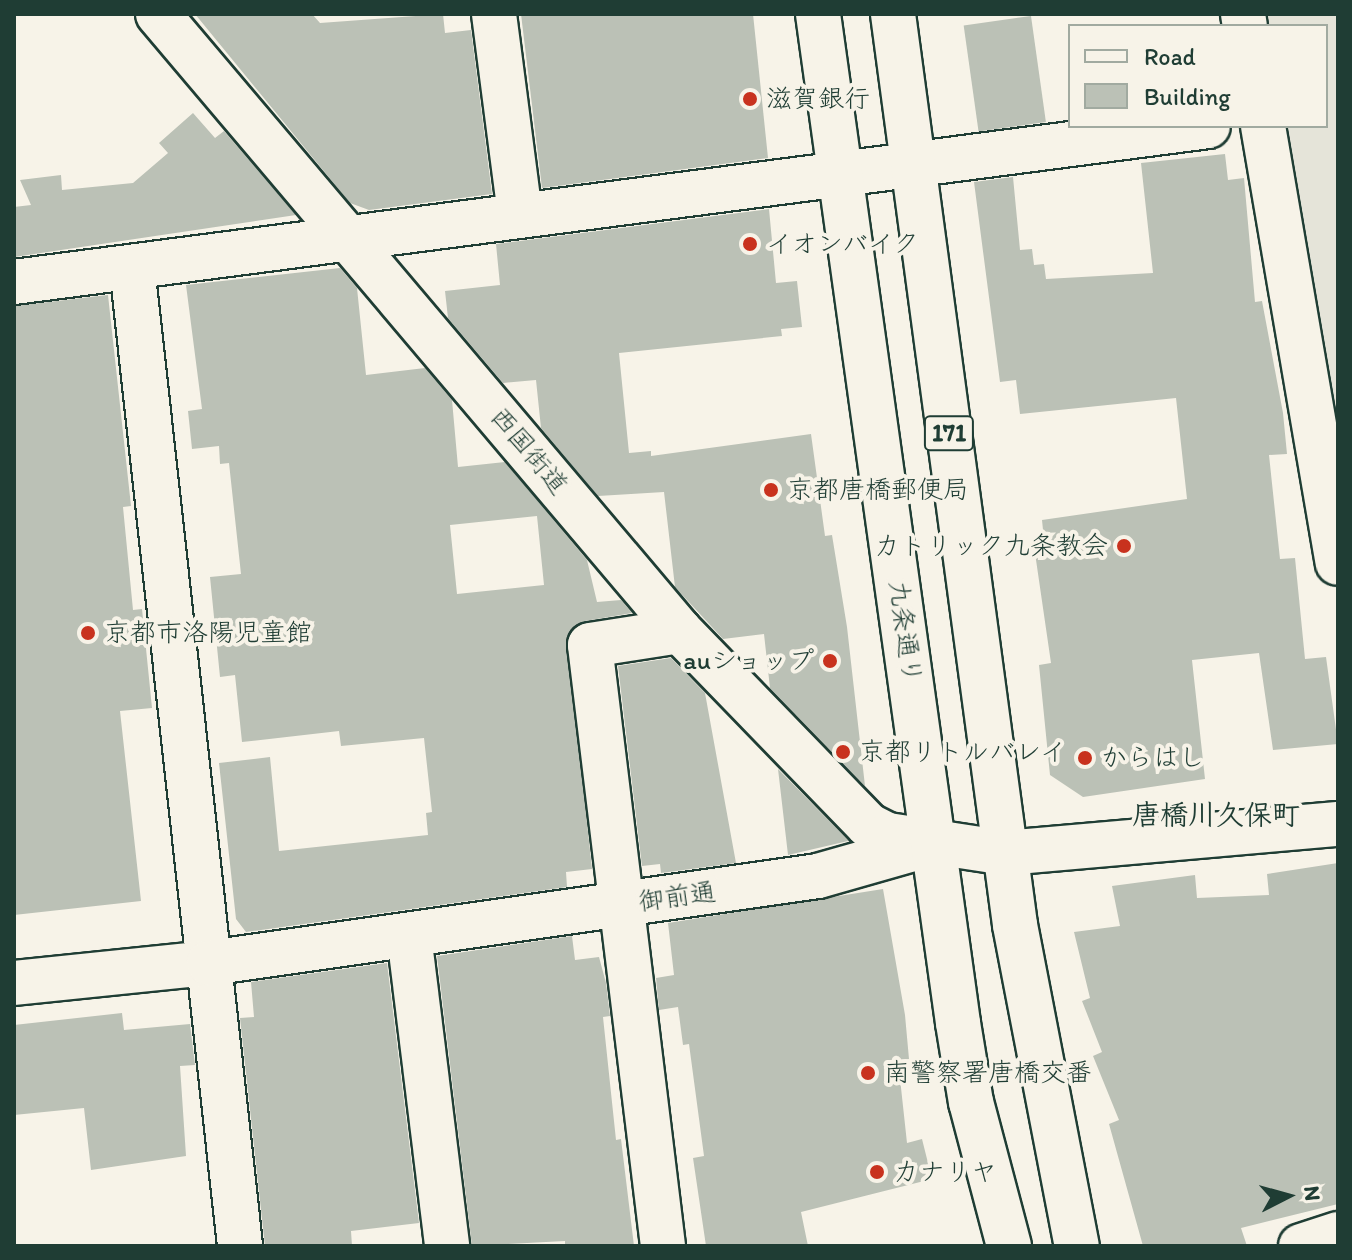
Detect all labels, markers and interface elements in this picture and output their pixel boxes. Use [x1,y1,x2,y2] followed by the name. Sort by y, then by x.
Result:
[1068,24,1328,128] legend
[1144,42,1196,71] text: Road
[1144,82,1231,111] text: Building
[766,83,870,115] place label: 滋賀銀行
[741,90,759,108] marker: 滋賀銀行
[766,228,922,260] place label: イオンバイク
[741,235,759,253] marker: イオンバイク
[484,401,574,501] street label: 西国街道
[923,413,975,453] road number: 171
[787,474,969,506] place label: 京都唐橋郵便局
[762,481,780,499] marker: 京都唐橋郵便局
[874,530,1108,562] place label: カトリック九条教会
[1115,537,1133,555] marker: カトリック九条教会
[882,578,928,686] street label: 九条通り
[104,617,312,649] place label: 京都市洛陽児童館
[79,624,97,642] marker: 京都市洛陽児童館
[682,645,814,677] place label: auショップ
[821,652,839,670] marker: auショップ
[859,736,1067,768] place label: 京都リトルバレイ
[1101,742,1205,774] place label: からはし
[834,743,852,761] marker: 京都リトルバレイ
[1076,749,1094,767] marker: からはし
[1132,797,1300,831] district label: 唐橋川久保町
[636,876,718,918] street label: 御前通
[884,1057,1092,1089] place label: 南警察署唐橋交番
[859,1064,877,1082] marker: 南警察署唐橋交番
[893,1156,997,1188] place label: カナリヤ
[1248,1156,1328,1236] north arrow
[868,1163,886,1181] marker: カナリヤ
[1298,1185,1327,1202] text: N

